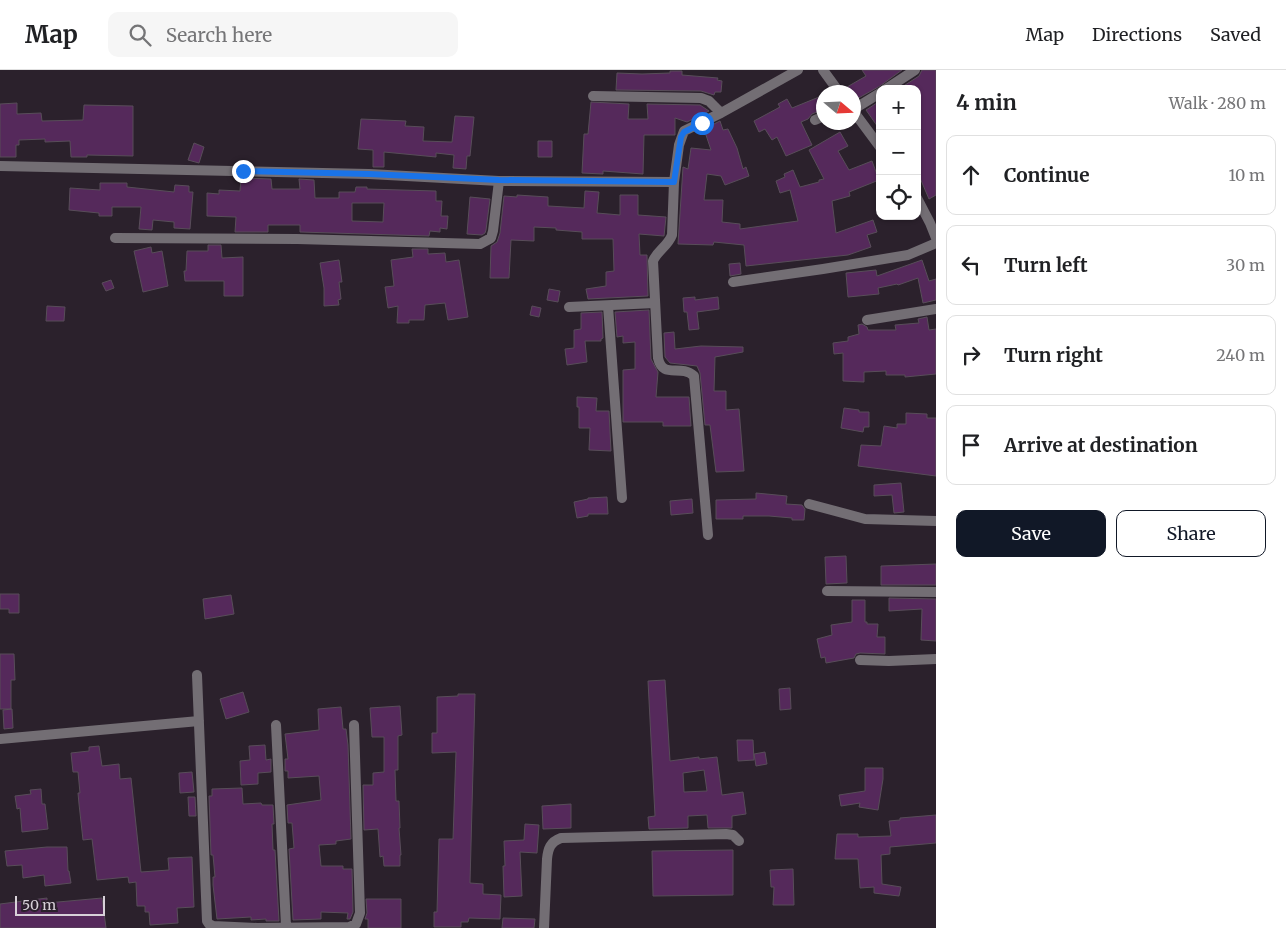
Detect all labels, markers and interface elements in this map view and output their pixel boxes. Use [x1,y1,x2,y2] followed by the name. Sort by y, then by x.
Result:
[108,12,458,57] search box
[25,19,78,50] text: Map
[126,21,154,49] icon: search
[166,23,272,47] text: Search here
[1026,23,1064,46] text: Map
[1092,23,1182,46] text: Directions
[1210,23,1261,46] text: Saved
[816,85,861,130] north arrow
[876,85,921,220] map controls
[876,85,921,130] button: +
[956,89,1017,116] text: 4 min
[1169,93,1266,113] text: Walk · 280 m
[691,112,714,135] route start
[876,130,921,175] button: −
[232,160,255,183] route end
[957,161,985,189] icon: ahead
[1004,163,1090,187] text: Continue
[1228,165,1265,185] text: 10 m
[876,175,921,220] button: locate
[957,251,985,279] icon: left
[1004,253,1088,277] text: Turn left
[1226,255,1265,275] text: 30 m
[957,341,985,369] icon: right
[1004,343,1103,367] text: Turn right
[1216,345,1265,365] text: 240 m
[957,431,985,459] icon: arrive
[1004,433,1198,457] text: Arrive at destination
[956,510,1106,557] button: Save
[1116,510,1266,557] button: Share
[15,893,105,916] scale bar
[22,896,56,914] text: 50 m

